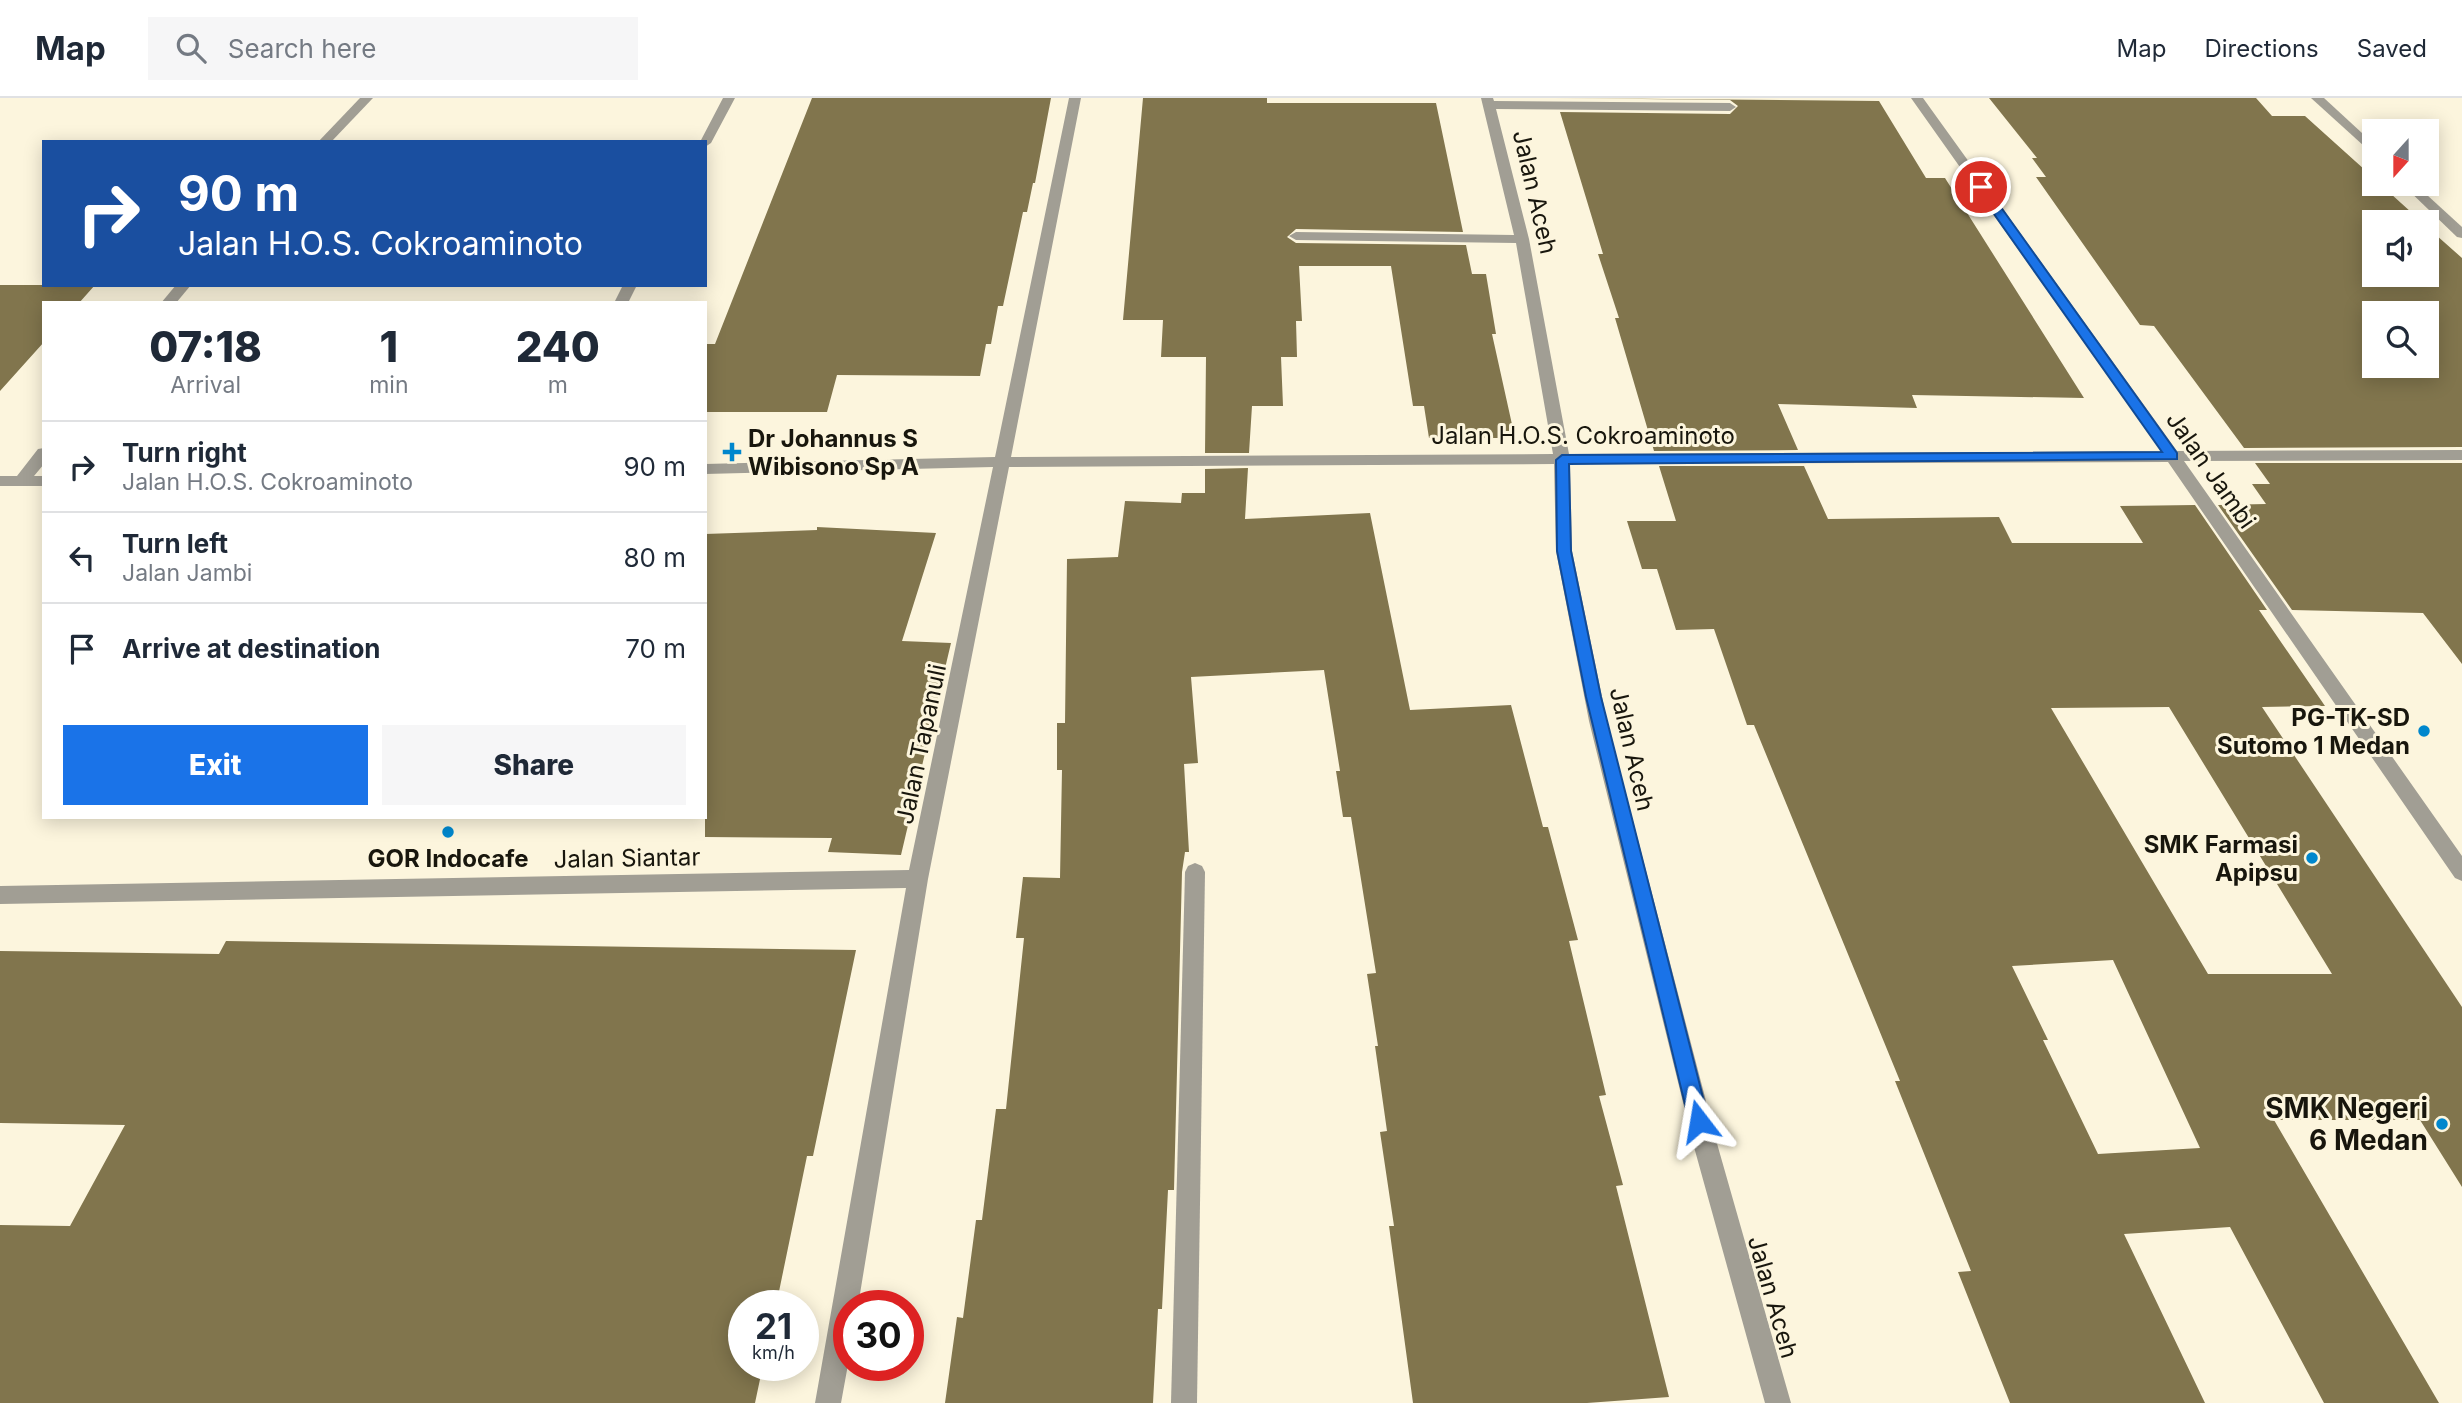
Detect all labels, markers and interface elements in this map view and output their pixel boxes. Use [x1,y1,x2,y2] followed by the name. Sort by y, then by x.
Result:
[148,17,638,80] search box
[35,28,106,68] text: Map
[172,29,210,67] icon: search
[228,33,376,64] text: Search here
[2117,34,2166,63] text: Map
[2204,34,2319,63] text: Directions
[2357,34,2427,63] text: Saved
[2362,119,2440,196] north arrow
[2362,119,2439,378] map controls
[1507,127,1563,257] street label: Jalan Aceh
[1951,157,2011,217] pin
[178,164,299,223] text: 90 m
[63,168,154,259] icon: right
[1962,168,2000,206] icon: arrive
[2362,210,2439,287] button: sound
[178,224,583,263] text: Jalan H.O.S. Cokroaminoto
[2362,301,2439,378] button: search
[149,321,262,372] text: 07:18
[380,321,398,372] text: 1
[516,321,600,372] text: 240
[170,371,241,399] text: Arrival
[369,371,408,399] text: min
[548,371,568,399] text: m
[2160,406,2262,534] street label: Jalan Jambi
[1431,421,1735,450] street label: Jalan H.O.S. Cokroaminoto
[748,424,919,481] place label: Dr Johannus S Wibisono Sp A
[122,437,247,468] text: Turn right
[722,442,742,462] marker: Dr Johannus S Wibisono Sp A
[63,448,101,486] icon: right
[623,451,686,482] text: 90 m
[122,468,413,496] text: Jalan H.O.S. Cokroaminoto
[122,528,228,559] text: Turn left
[63,539,101,577] icon: left
[623,542,686,573] text: 80 m
[122,559,252,587] text: Jalan Jambi
[63,630,101,668] icon: arrive
[122,633,381,664] text: Arrive at destination
[625,633,686,664] text: 70 m
[890,661,952,827] street label: Jalan Tapanuli
[1604,684,1660,814] street label: Jalan Aceh
[2217,703,2410,760] place label: PG-TK-SD Sutomo 1 Medan
[2416,723,2432,739] marker: PG-TK-SD Sutomo 1 Medan
[63,725,368,805] button: Exit
[382,725,686,805] button: Share
[440,824,456,840] marker: GOR Indocafe
[2144,830,2298,887] place label: SMK Farmasi Apipsu
[553,842,701,874] street label: Jalan Siantar
[367,844,529,873] place label: GOR Indocafe
[2304,850,2320,866] marker: SMK Farmasi Apipsu
[1662,1084,1736,1158] position arrow
[2265,1091,2428,1157] place label: SMK Negeri 6 Medan
[2434,1116,2450,1132] marker: SMK Negeri 6 Medan
[1742,1233,1804,1361] street label: Jalan Aceh
[833,1290,924,1381] speed limit sign: 30
[755,1305,792,1347] text: 21
[752,1342,795,1363] text: km/h

